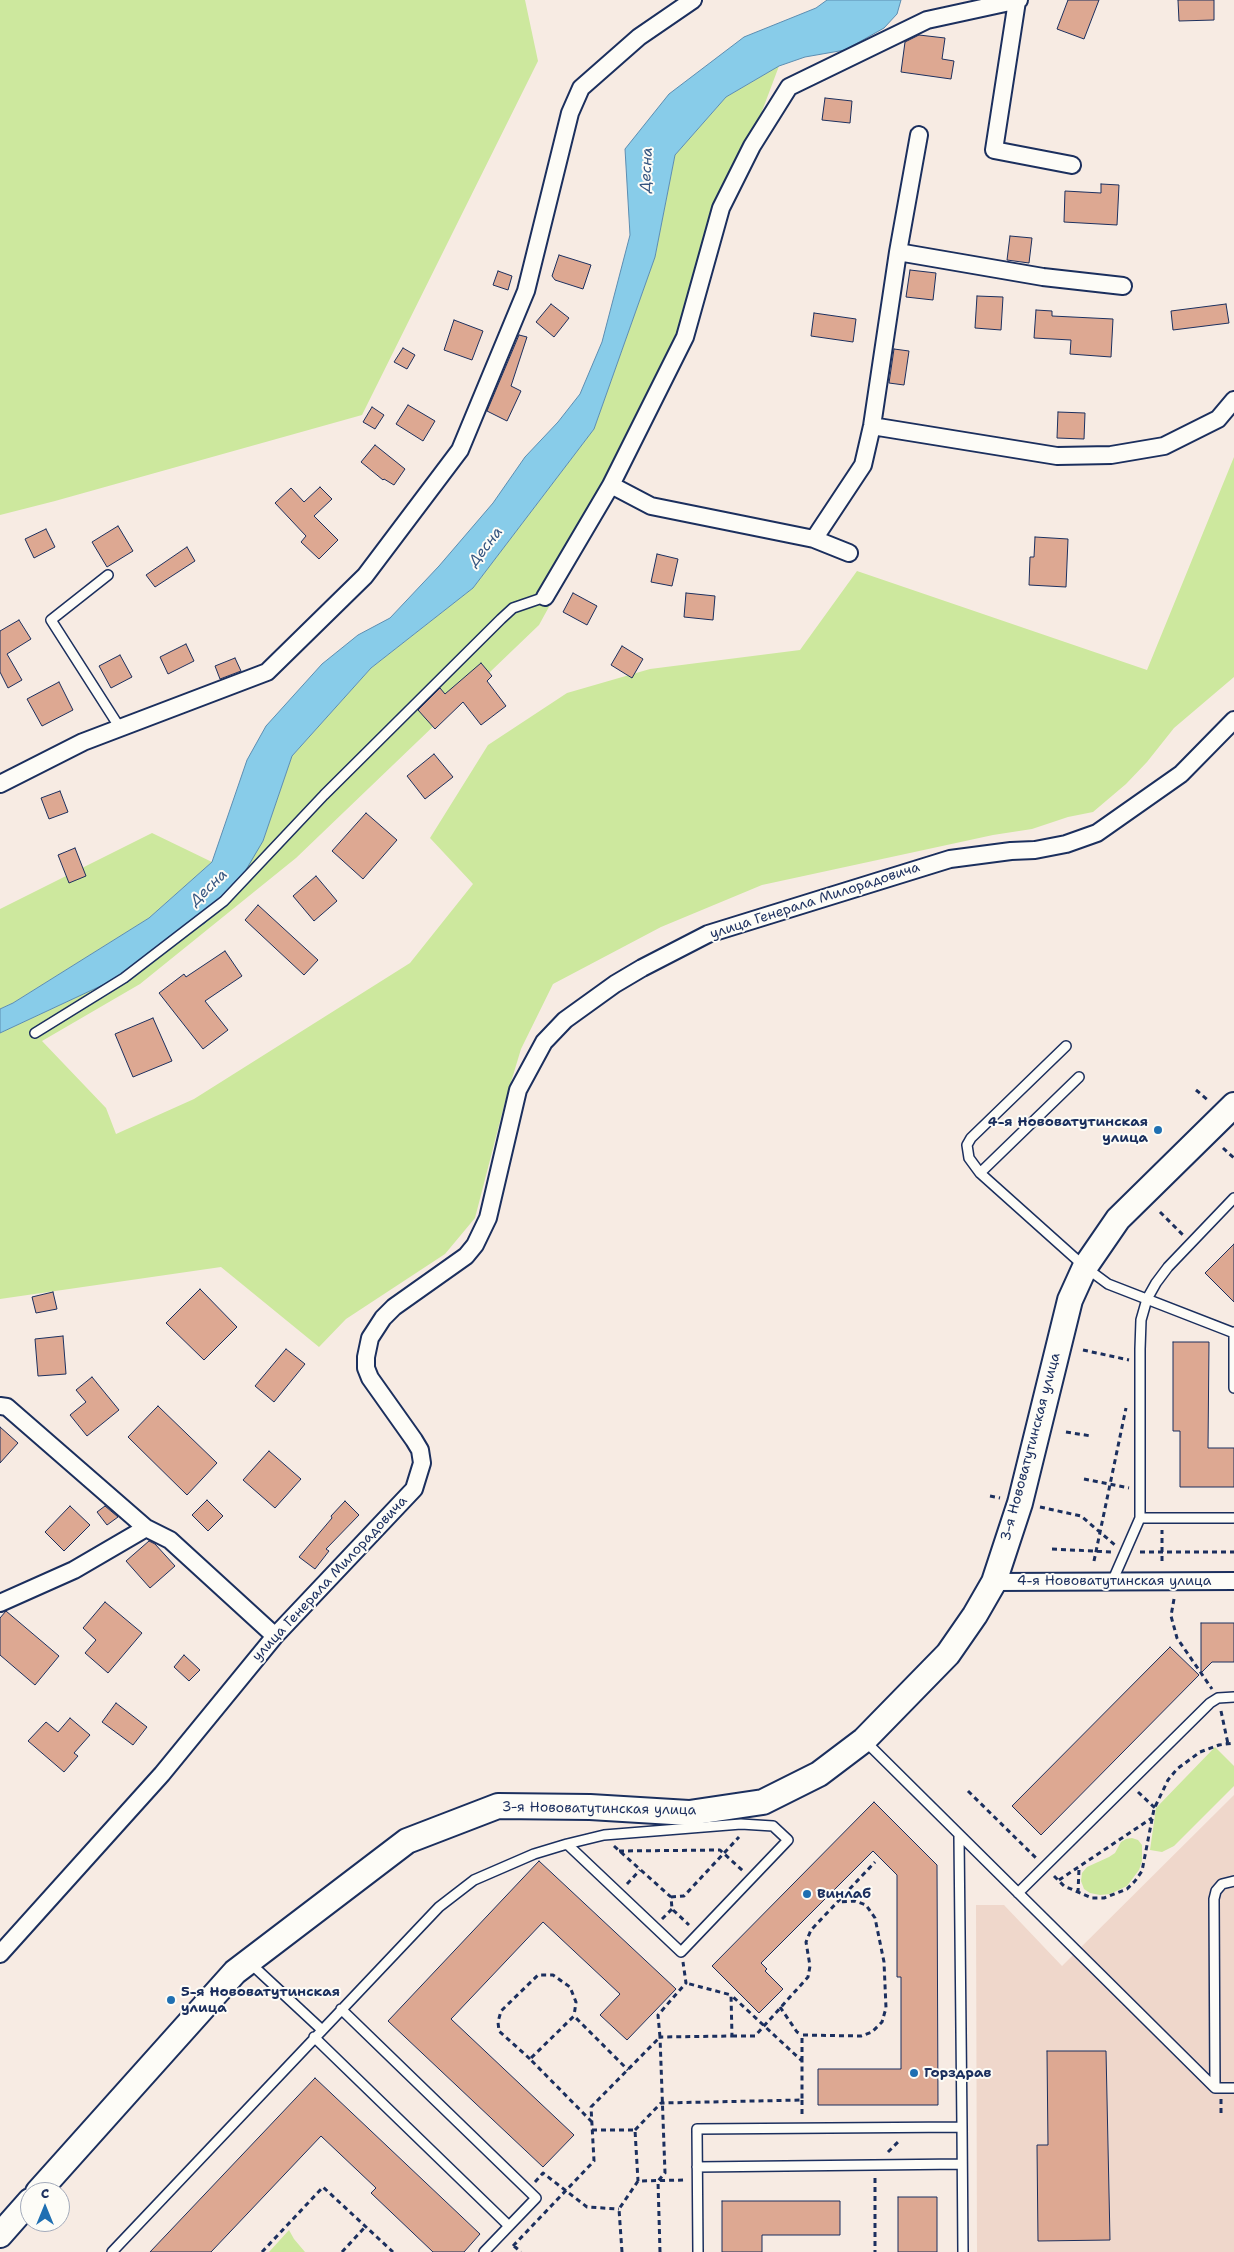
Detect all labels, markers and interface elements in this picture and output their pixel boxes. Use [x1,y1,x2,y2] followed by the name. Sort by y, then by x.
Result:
[637,147,657,193] water label: Десна
[465,524,507,570] water label: Десна
[708,859,922,943] street label: улица Генерала Милорадовича
[187,866,231,910] water label: Десна
[988,1114,1148,1146] place label: 4-я Нововатутинская улица
[1152,1124,1164,1136] marker: 4-я Нововатутинская улица
[998,1351,1064,1543] street label: 3-я Нововатутинская улица
[249,1493,411,1665] street label: улица Генерала Милорадовича
[1017,1573,1211,1589] street label: 4-я Нововатутинская улица
[502,1799,696,1819] street label: 3-я Нововатутинская улица
[817,1886,871,1902] place label: Винлаб
[801,1888,813,1900] marker: Винлаб
[181,1984,340,2016] place label: 5-я Нововатутинская улица
[165,1994,177,2006] marker: 5-я Нововатутинская улица
[924,2065,991,2081] place label: Горздрав
[908,2067,920,2079] marker: Горздрав
[20,2182,70,2232] north arrow
[41,2184,49,2202] text: С

